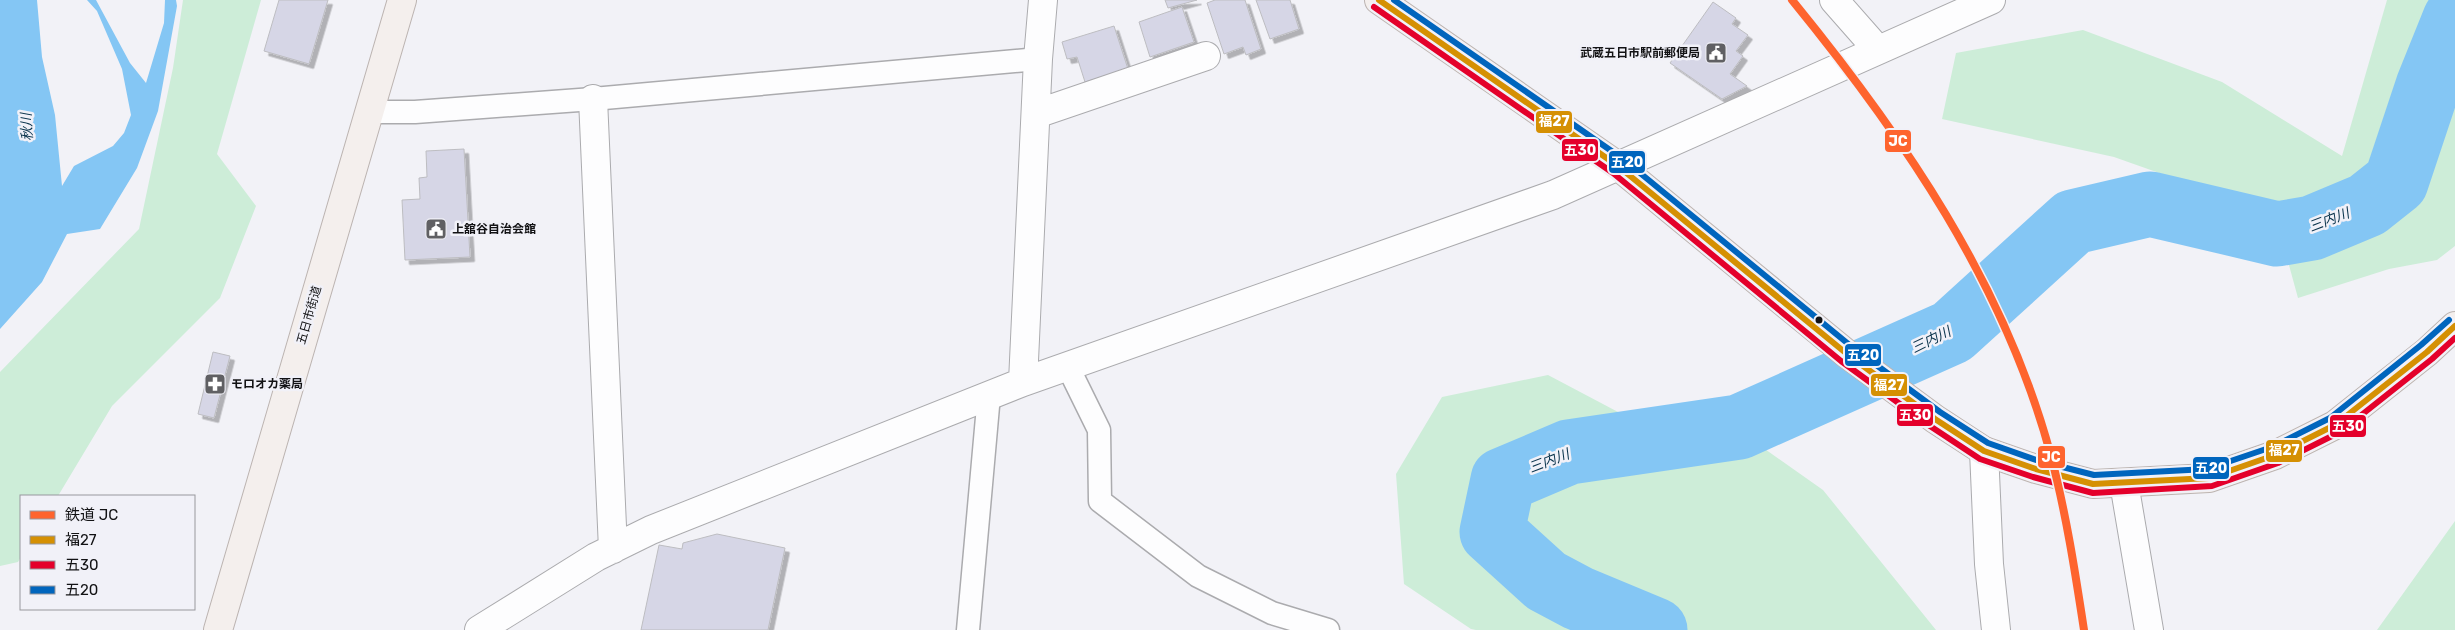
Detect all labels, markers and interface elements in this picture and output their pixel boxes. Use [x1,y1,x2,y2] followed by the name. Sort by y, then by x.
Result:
[1704,41,1728,65] public building icon: 武蔵五日市駅前郵便局
[1580,46,1700,60] place label: 武蔵五日市駅前郵便局
[1535,110,1573,134] line badge: 福27
[18,111,36,141] water label: 秋川
[1538,113,1570,130] text: 福27
[1884,129,1912,153] line badge: JC
[1888,133,1908,150] text: JC
[1561,138,1599,162] line badge: 五30
[1564,142,1596,159] text: 五30
[1608,150,1646,174] line badge: 五20
[1611,154,1643,171] text: 五20
[2306,204,2354,235] water label: 三内川
[424,217,448,241] public building icon: 上舘谷自治会館
[452,222,536,236] place label: 上舘谷自治会館
[294,284,324,346] street label: 五日市街道
[1814,315,1824,325] unlabelled marker
[1908,322,1955,357] water label: 三内川
[1844,343,1882,367] line badge: 五20
[1847,347,1879,364] text: 五20
[203,372,227,396] pharmacy icon: モロオカ薬局
[1870,373,1908,397] line badge: 福27
[231,377,303,391] place label: モロオカ薬局
[1873,377,1905,394] text: 福27
[1896,403,1934,427] line badge: 五30
[1899,407,1931,424] text: 五30
[2329,414,2367,438] line badge: 五30
[2332,418,2364,435] text: 五30
[2265,439,2303,463] line badge: 福27
[2268,442,2300,459] text: 福27
[1526,445,1574,476] water label: 三内川
[2037,445,2066,469] line badge: JC
[2041,449,2061,466] text: JC
[2192,456,2230,480] line badge: 五20
[2195,460,2227,477] text: 五20
[20,495,195,610] legend
[65,506,118,524] text: 鉄道 JC
[65,531,97,549] text: 福27
[65,556,99,574] text: 五30
[65,581,98,599] text: 五20

